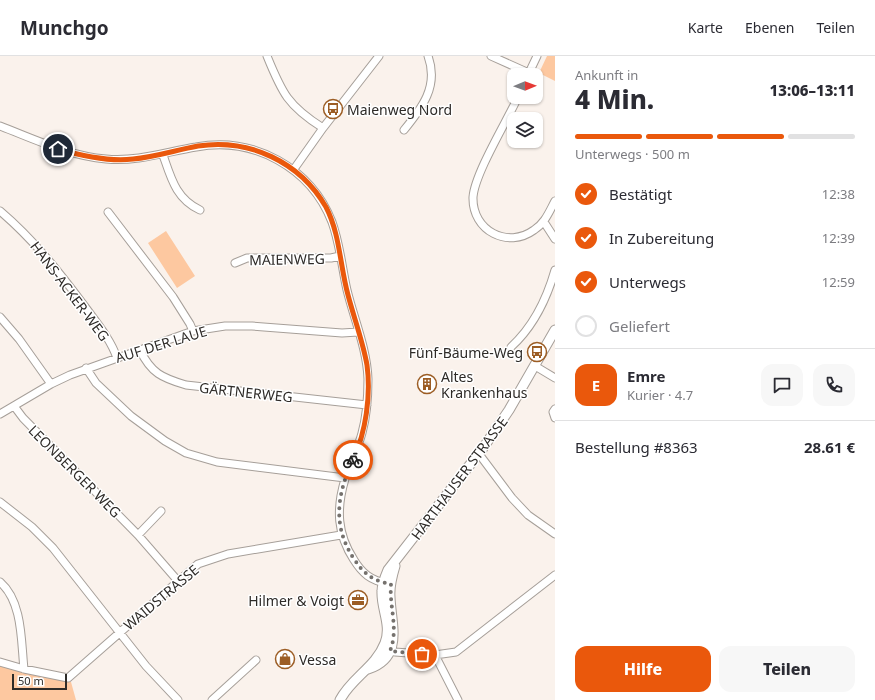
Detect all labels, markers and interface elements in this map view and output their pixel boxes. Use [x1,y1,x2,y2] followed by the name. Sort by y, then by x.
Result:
[20,15,109,41] text: Munchgo
[688,18,723,37] text: Karte
[745,18,795,37] text: Ebenen
[817,18,855,37] text: Teilen
[575,66,638,84] text: Ankunft in
[507,68,543,104] north arrow
[507,68,543,148] map controls
[770,80,855,100] text: 13:06–13:11
[575,81,654,117] text: 4 Min.
[322,98,344,120] bus stop icon: Maienweg Nord
[347,100,452,119] place label: Maienweg Nord
[507,112,543,148] button: layers
[41,132,75,166] pin
[47,138,69,160] icon: home
[575,145,690,163] text: Unterwegs · 500 m
[575,183,597,205] icon: check
[609,184,672,204] text: Bestätigt
[822,185,855,203] text: 12:38
[575,227,597,249] icon: check
[609,228,714,248] text: In Zubereitung
[822,229,855,247] text: 12:39
[26,237,114,345] street label: HANS-ACKER-WEG
[249,249,325,269] street label: MAIENWEG
[575,271,597,293] icon: check
[609,272,686,292] text: Unterwegs
[822,273,855,291] text: 12:59
[609,316,670,336] text: Geliefert
[113,321,209,367] street label: AUF DER LAUE
[526,341,548,363] bus stop icon: Fünf-Bäume-Weg
[409,343,523,362] place label: Fünf-Bäume-Weg
[761,364,803,406] button: chat
[813,364,855,406] button: phone
[627,366,665,386] text: Emre
[441,367,528,402] place label: Altes Krankenhaus
[416,373,438,395] building icon: Altes Krankenhaus
[592,375,600,395] text: E
[198,378,294,406] street label: GÄRTNERWEG
[627,386,693,404] text: Kurier · 4.7
[406,413,512,543] street label: HARTHAUSER STRASSE
[25,421,125,521] street label: LEONBERGER WEG
[575,437,698,457] text: Bestellung #8363
[804,437,855,457] text: 28.61 €
[333,440,373,480] courier
[342,449,364,471] icon: bike
[119,560,203,634] street label: WAIDSTRASSE
[347,589,369,611] office icon: Hilmer & Voigt
[248,591,344,610] place label: Hilmer & Voigt
[405,637,439,671] pin
[411,643,433,665] icon: bag
[575,646,711,692] button: Hilfe
[719,646,855,692] button: Teilen
[274,648,296,670] shop icon: Vessa
[299,650,336,669] place label: Vessa
[12,672,67,691] scale bar
[18,673,44,688] text: 50 m

